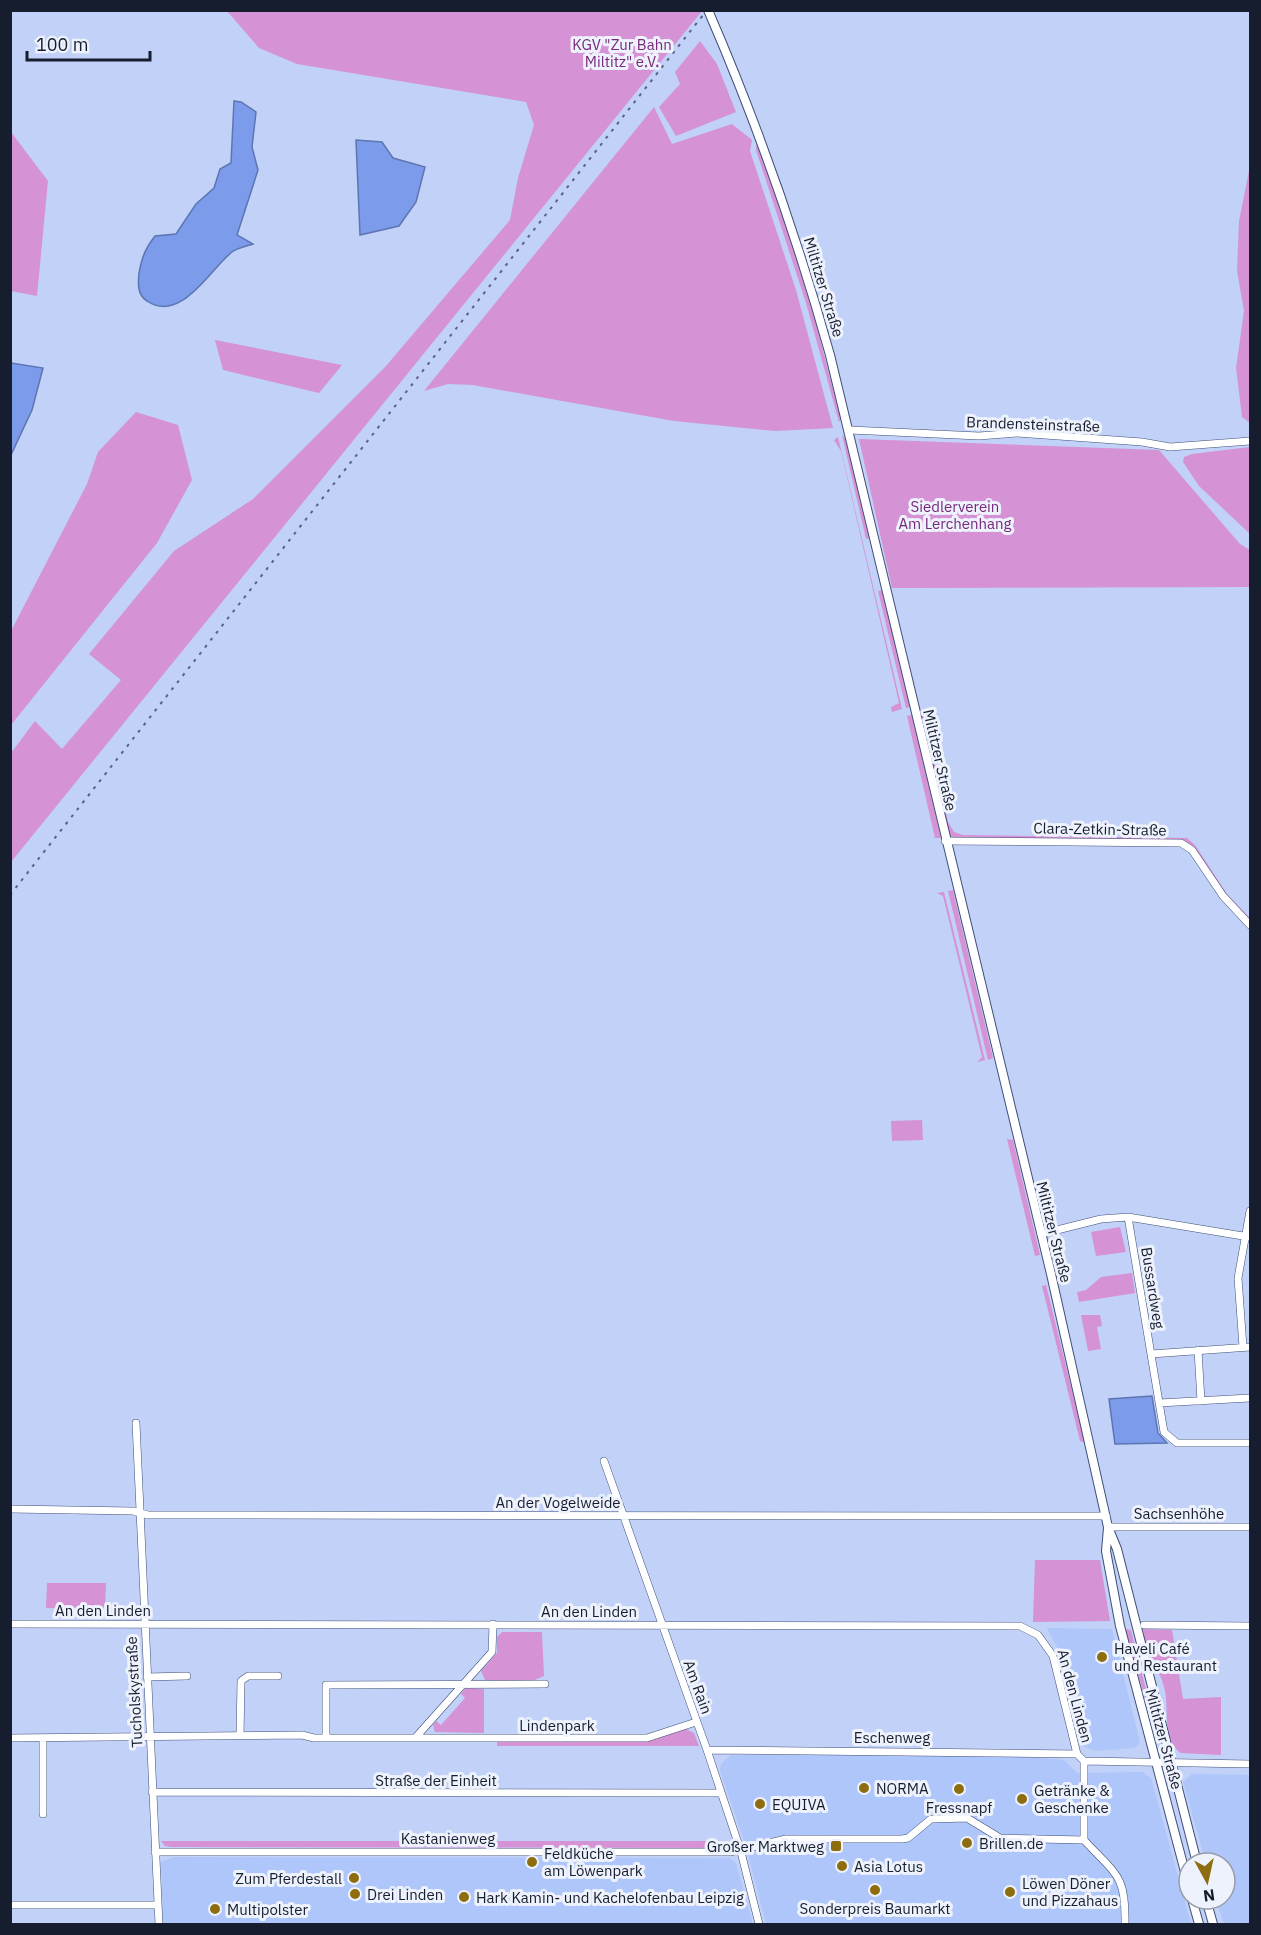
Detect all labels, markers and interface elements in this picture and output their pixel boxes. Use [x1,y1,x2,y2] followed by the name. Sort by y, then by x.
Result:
[27,24,150,62] scale bar
[36,33,88,56] text: 100 m
[572,35,672,71] park label: KGV "Zur Bahn Miltitz" e.V.
[800,235,848,339] street label: Miltitzer Straße
[966,412,1100,436] street label: Brandensteinstraße
[898,497,1012,533] park label: Siedlerverein Am Lerchenhang
[919,707,961,813] street label: Miltitzer Straße
[1033,818,1167,840] street label: Clara-Zetkin-Straße
[1032,1179,1076,1285] street label: Miltitzer Straße
[1137,1246,1169,1330] street label: Bussardweg
[495,1493,621,1512] street label: An der Vogelweide
[1134,1504,1224,1523] street label: Sachsenhöhe
[55,1601,151,1620] street label: An den Linden
[541,1602,637,1621] street label: An den Linden
[122,1636,146,1748] street label: Tucholskystraße
[1114,1639,1217,1675] place label: Haveli Café und Restaurant
[1053,1647,1097,1745] street label: An den Linden
[1095,1650,1109,1664] marker: Haveli Café und Restaurant
[679,1657,717,1717] street label: Am Rain
[1141,1687,1187,1791] street label: Miltitzer Straße
[519,1716,595,1735] street label: Lindenpark
[854,1728,930,1747] street label: Eschenweg
[375,1771,497,1790] street label: Straße der Einheit
[876,1779,929,1798] place label: NORMA
[857,1781,871,1795] marker: NORMA
[1034,1781,1110,1817] place label: Getränke & Geschenke
[952,1782,966,1796] marker: Fressnapf
[1015,1792,1029,1806] marker: Getränke & Geschenke
[772,1795,826,1814] place label: EQUIVA
[753,1797,767,1811] marker: EQUIVA
[926,1798,992,1817] place label: Fressnapf
[401,1829,495,1848] street label: Kastanienweg
[979,1834,1044,1853] place label: Brillen.de
[960,1836,974,1850] marker: Brillen.de
[707,1837,824,1856] place label: Großer Marktweg
[829,1839,843,1853] marker: Großer Marktweg
[544,1844,643,1880] place label: Feldküche am Löwenpark
[1177,1851,1237,1911] north arrow
[525,1855,539,1869] marker: Feldküche am Löwenpark
[854,1857,923,1876] place label: Asia Lotus
[835,1859,849,1873] marker: Asia Lotus
[235,1869,342,1888] place label: Zum Pferdestall
[347,1871,361,1885] marker: Zum Pferdestall
[1022,1874,1118,1910] place label: Löwen Döner und Pizzahaus
[868,1883,882,1897] marker: Sonderpreis Baumarkt
[367,1885,443,1904] place label: Drei Linden
[1003,1885,1017,1899] marker: Löwen Döner und Pizzahaus
[1202,1885,1216,1907] text: N
[348,1887,362,1901] marker: Drei Linden
[476,1888,744,1907] place label: Hark Kamin- und Kachelofenbau Leipzig
[457,1890,471,1904] marker: Hark Kamin- und Kachelofenbau Leipzig
[800,1899,951,1918] place label: Sonderpreis Baumarkt
[227,1900,309,1919] place label: Multipolster
[208,1902,222,1916] marker: Multipolster

